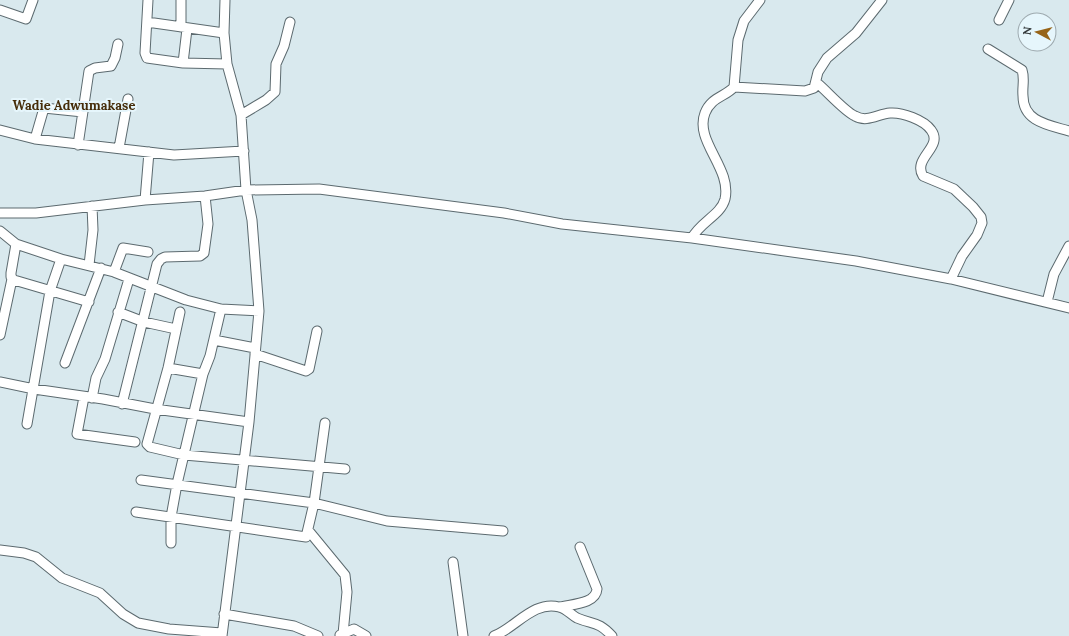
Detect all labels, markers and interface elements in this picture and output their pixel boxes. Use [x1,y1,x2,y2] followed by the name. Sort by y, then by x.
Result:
[1017,12,1057,52] north arrow
[1020,25,1035,36] text: N
[13,97,135,114] district label: Wadie Adwumakase

